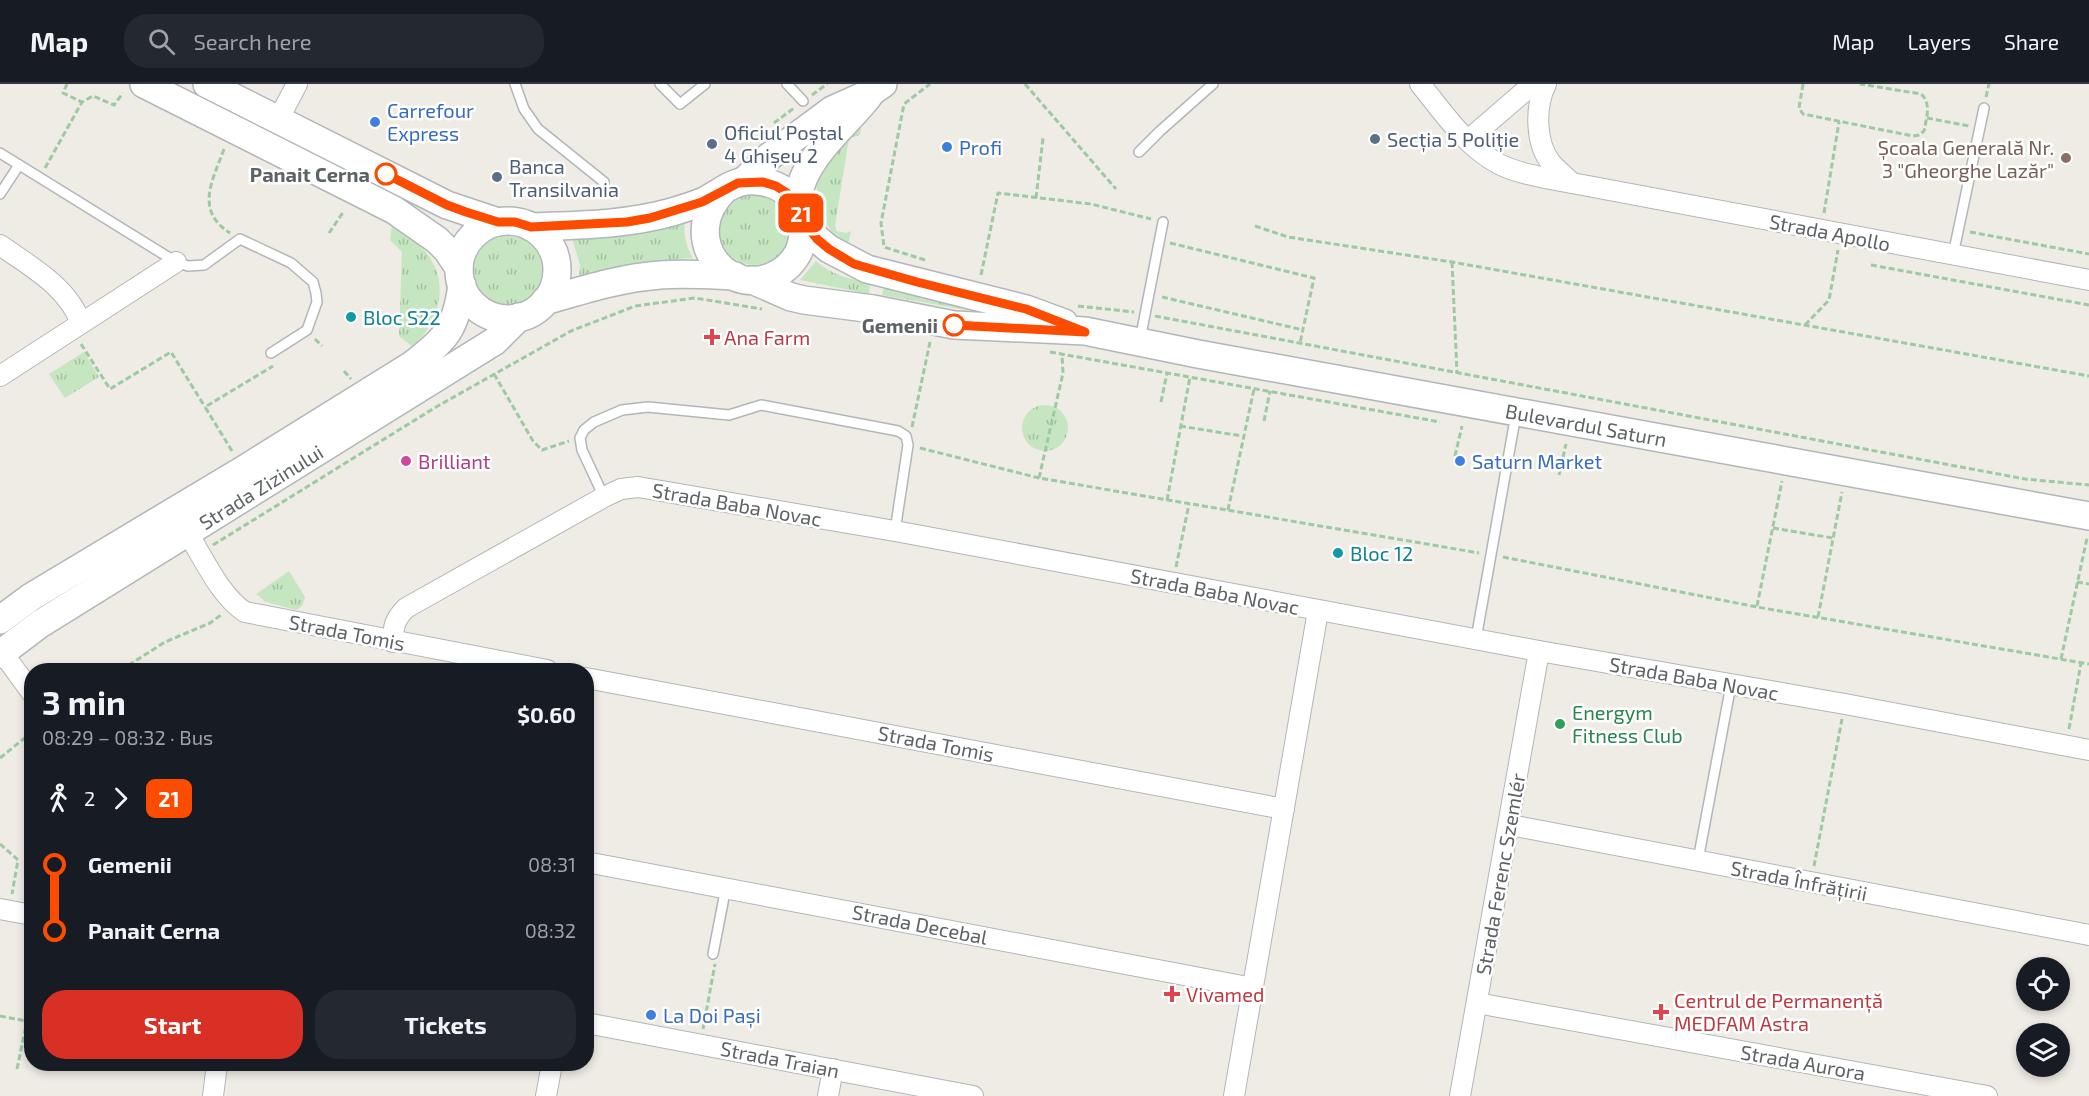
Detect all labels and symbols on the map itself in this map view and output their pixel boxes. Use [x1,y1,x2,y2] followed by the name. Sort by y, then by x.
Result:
[387,98,474,145] place label: Carrefour Express
[368,115,382,129] marker: Carrefour Express
[724,120,843,169] place label: Oficiul Poștal 4 Ghișeu 2
[1387,127,1519,153] place label: Secția 5 Poliție
[1368,132,1382,146] marker: Secția 5 Poliție
[959,135,1002,159] place label: Profi
[1878,135,2054,182] place label: Școala Generală Nr. 3 "Gheorghe Lazăr"
[705,137,719,151] marker: Oficiul Poștal 4 Ghișeu 2
[940,140,954,154] marker: Profi
[2059,151,2073,165] marker: Școala Generală Nr. 3 "Gheorghe Lazăr"
[509,154,619,201] place label: Banca Transilvania
[250,162,370,186] place label: Panait Cerna
[375,163,397,185] marker: Panait Cerna
[490,170,504,184] marker: Banca Transilvania
[774,194,828,232] line badge: 21
[1767,209,1893,255] street label: Strada Apollo
[363,305,441,329] place label: Bloc S22
[344,310,358,324] marker: Bloc S22
[862,313,938,337] place label: Gemenii
[943,314,965,336] marker: Gemenii
[724,325,810,349] place label: Ana Farm
[705,330,719,344] marker: Ana Farm
[1504,398,1669,451] street label: Bulevardul Saturn
[194,439,327,534] street label: Strada Zizinului
[418,449,491,473] place label: Brilliant
[1472,449,1602,473] place label: Saturn Market
[399,454,413,468] marker: Brilliant
[1453,454,1467,468] marker: Saturn Market
[650,477,824,531] street label: Strada Baba Novac
[1350,541,1413,565] place label: Bloc 12
[1331,546,1345,560] marker: Bloc 12
[1129,563,1302,619] street label: Strada Baba Novac
[287,609,407,655] street label: Strada Tomis
[1607,651,1781,705] street label: Strada Baba Novac
[1572,700,1683,747] place label: Energym Fitness Club
[1553,717,1567,731] marker: Energym Fitness Club
[876,720,996,766] street label: Strada Tomis
[1470,771,1530,977] street label: Strada Ferenc Szemlér
[1728,855,1869,907] street label: Strada Înfrățirii
[850,899,990,949] street label: Strada Decebal
[1186,982,1264,1006] place label: Vivamed
[1163,985,1181,1003] marker: Vivamed
[1674,988,1883,1035] place label: Centrul de Permanență MEDFAM Astra
[663,1003,761,1029] place label: La Doi Pași
[1652,1003,1670,1021] marker: Centrul de Permanență MEDFAM Astra
[644,1008,658,1022] marker: La Doi Pași
[719,1036,841,1082] street label: Strada Traian
[1739,1039,1867,1085] street label: Strada Aurora

